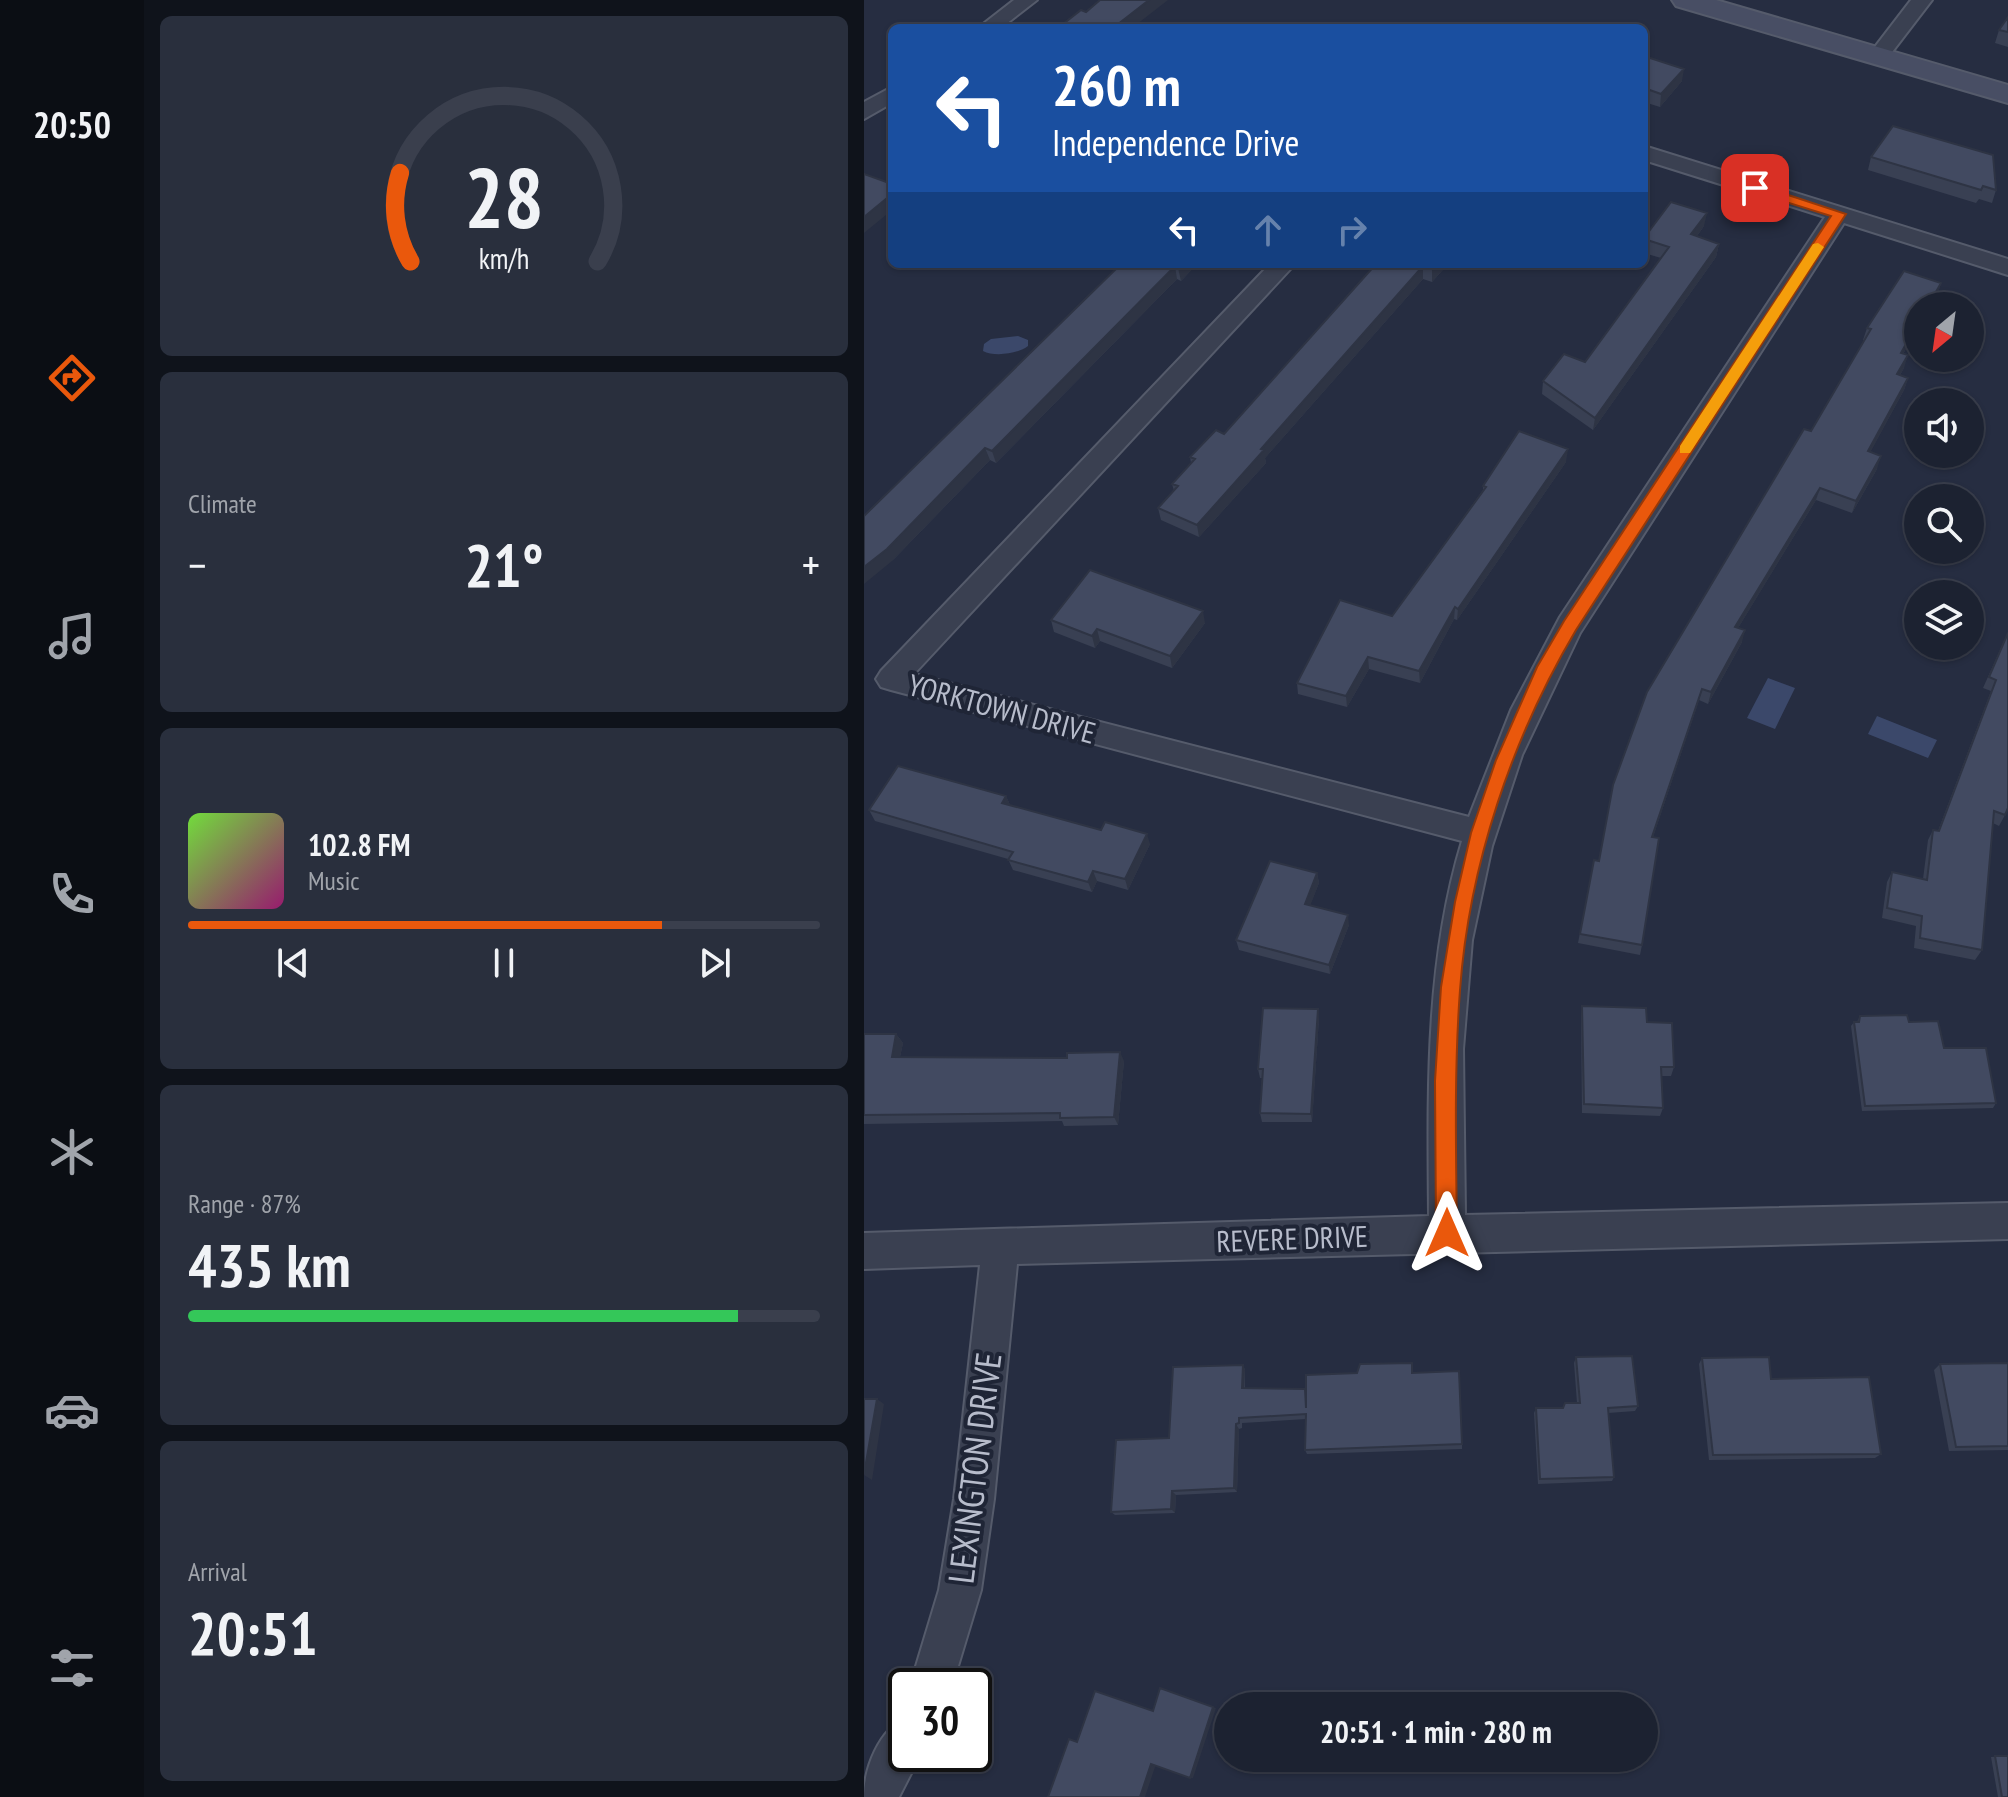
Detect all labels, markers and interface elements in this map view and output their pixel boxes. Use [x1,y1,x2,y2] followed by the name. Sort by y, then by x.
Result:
[1052,49,1181,121] text: 260 m
[920,56,1024,160] icon: left
[33,101,111,148] text: 20:50
[1052,119,1299,166] text: Independence Drive
[464,143,544,251] text: 28
[1721,154,1789,222] pin
[1733,166,1777,210] icon: arrive
[1162,208,1206,252] icon: left
[1246,208,1290,252] icon: ahead
[1330,208,1374,252] icon: right
[479,240,529,277] text: km/h
[1904,292,1984,372] north arrow
[1904,292,1984,660] map controls
[44,350,100,406] icon: directions
[1904,388,1984,468] button: sound
[1904,484,1984,564] button: search
[188,487,257,520] text: Climate
[464,526,544,604] text: 21°
[188,536,206,593] text: −
[802,536,820,593] text: +
[1904,580,1984,660] button: layers
[44,608,100,664] icon: music
[904,664,1100,752] street label: YORKTOWN DRIVE
[308,825,410,864] text: 102.8 FM
[308,864,360,897] text: Music
[44,866,100,922] icon: phone
[271,941,315,985] icon: previous
[482,941,526,985] icon: pause
[693,941,737,985] icon: next
[44,1124,100,1180] icon: climate
[188,1187,301,1220] text: Range · 87%
[1405,1191,1489,1275] position arrow
[1216,1216,1368,1260] street label: REVERE DRIVE
[188,1226,351,1304] text: 435 km
[937,1350,1011,1586] street label: LEXINGTON DRIVE
[44,1382,100,1438] icon: car
[188,1555,247,1588] text: Arrival
[188,1594,318,1672] text: 20:51
[44,1640,100,1696] icon: filters
[888,1668,992,1772] speed limit sign: 30
[1320,1712,1552,1751] text: 20:51 · 1 min · 280 m

